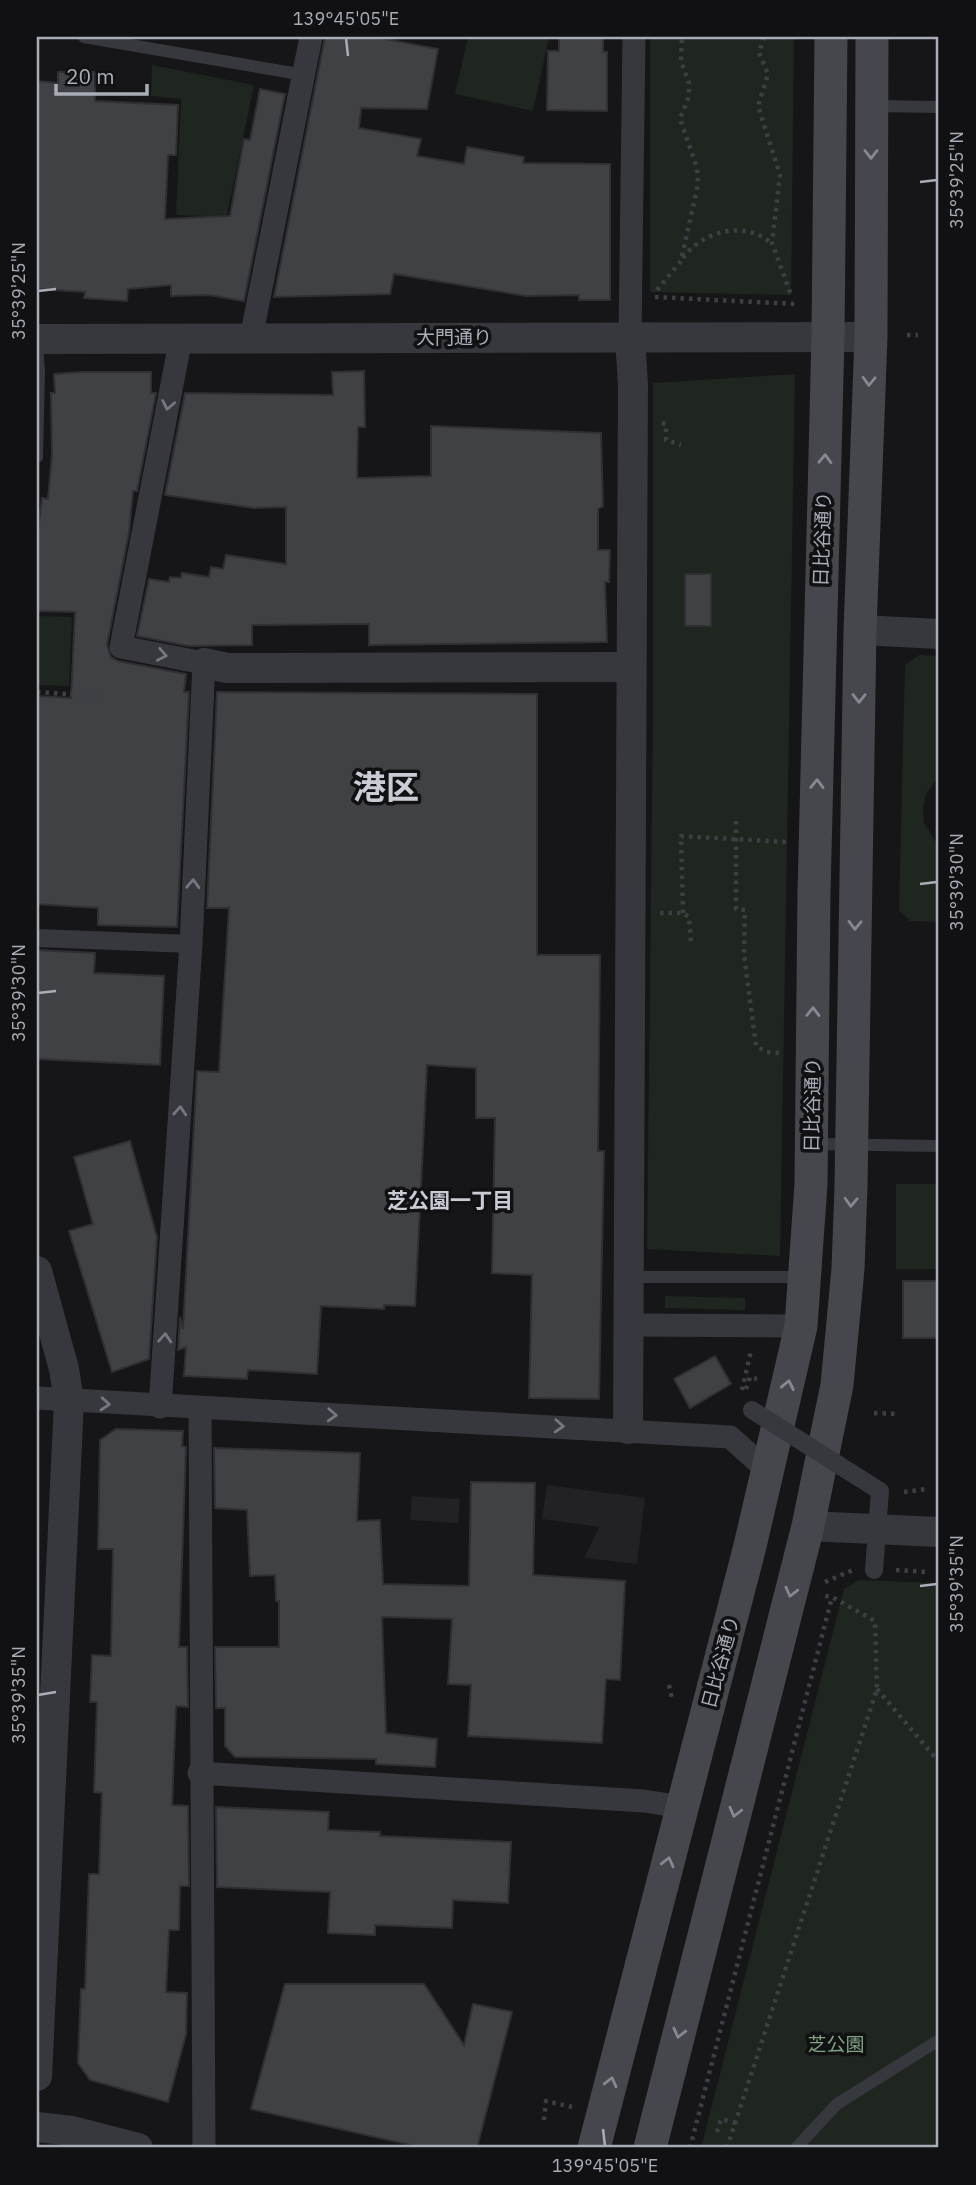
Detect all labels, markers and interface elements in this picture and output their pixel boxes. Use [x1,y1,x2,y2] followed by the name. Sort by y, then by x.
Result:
[293,7,399,30] text: 139°45'05"E
[56,52,147,96] scale bar
[66,62,115,90] text: 20 m
[945,131,968,229] text: 35°39'25"N
[863,149,879,160] one-way arrow
[7,242,30,340] text: 35°39'25"N
[416,325,492,349] street label: 大門通り
[862,376,877,387] one-way arrow
[161,399,176,411] one-way arrow
[817,453,832,464] one-way arrow
[808,491,836,587] street label: 日比谷通り
[156,647,168,662] one-way arrow
[851,693,867,704] one-way arrow
[353,765,419,808] district label: 港区
[809,779,824,790] one-way arrow
[945,833,968,931] text: 35°39'30"N
[186,879,201,890] one-way arrow
[847,921,863,931] one-way arrow
[7,944,30,1042] text: 35°39'30"N
[805,1006,821,1017] one-way arrow
[799,1057,825,1153] street label: 日比谷通り
[172,1106,187,1117] one-way arrow
[387,1186,513,1214] district label: 芝公園一丁目
[843,1197,858,1208] one-way arrow
[157,1333,172,1344] one-way arrow
[780,1379,794,1391] one-way arrow
[100,1396,111,1411] one-way arrow
[327,1408,338,1423] one-way arrow
[554,1418,565,1433] one-way arrow
[945,1535,968,1633] text: 35°39'35"N
[785,1586,799,1598] one-way arrow
[696,1613,744,1711] street label: 日比谷通り
[7,1646,30,1744] text: 35°39'35"N
[729,1806,743,1818] one-way arrow
[660,1856,674,1868] one-way arrow
[673,2027,687,2039] one-way arrow
[807,2032,865,2056] park label: 芝公園
[603,2076,617,2088] one-way arrow
[552,2154,658,2177] text: 139°45'05"E

